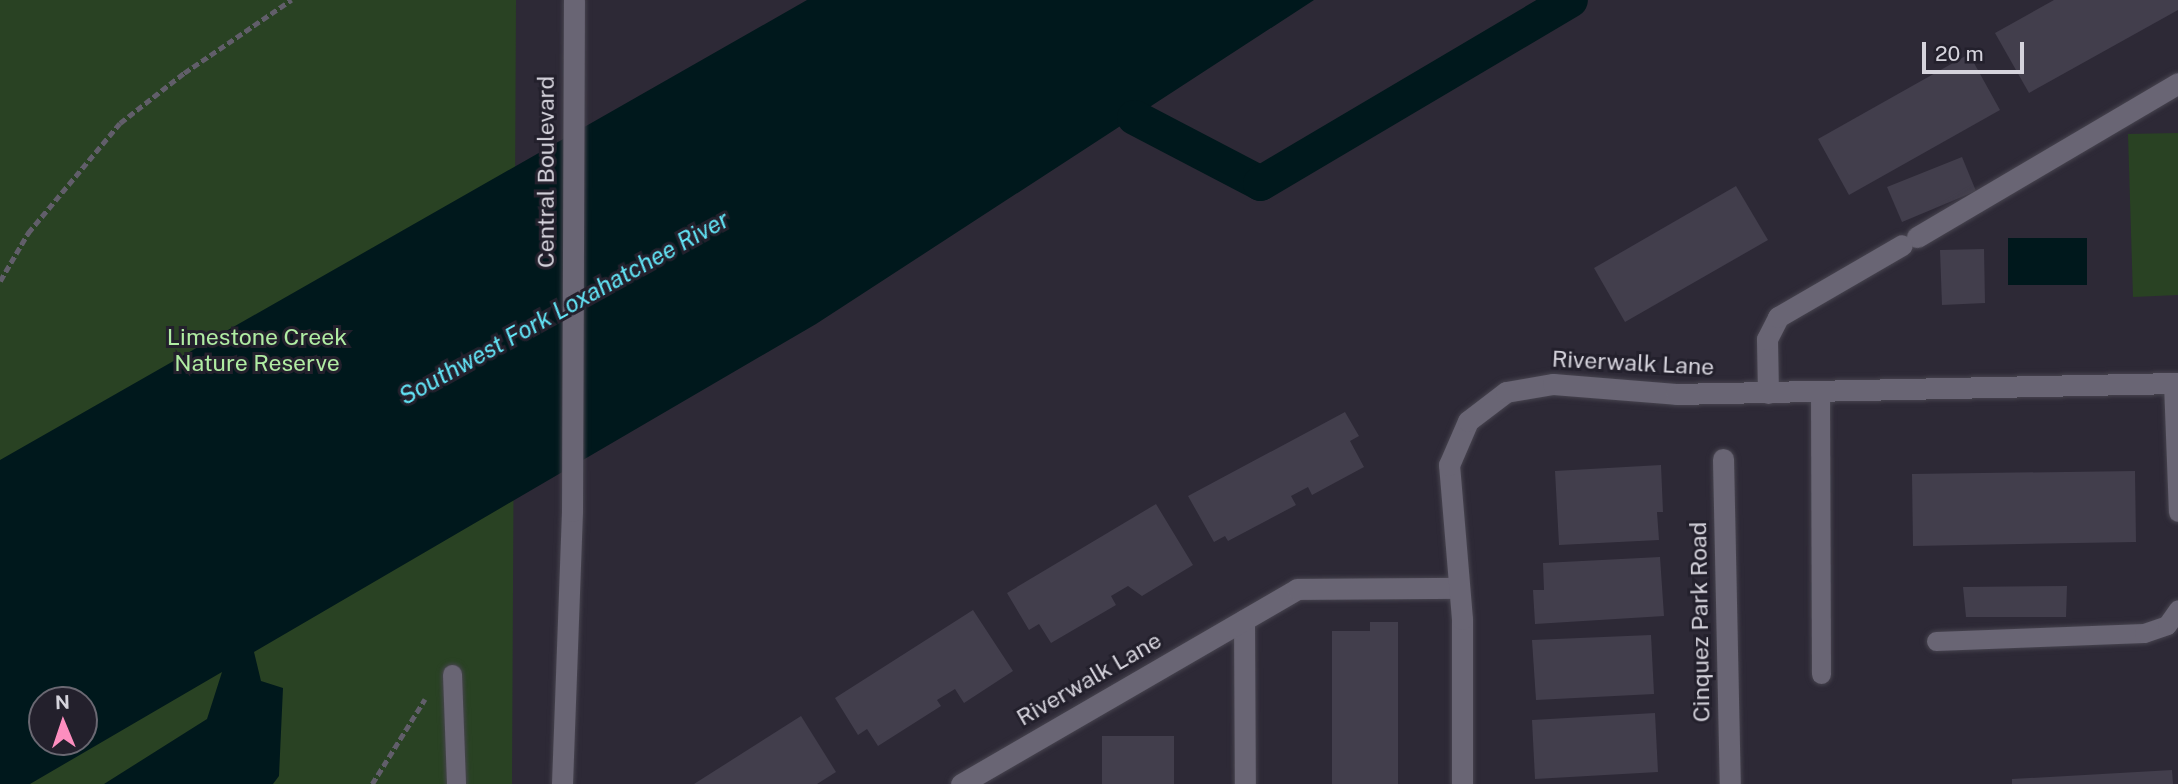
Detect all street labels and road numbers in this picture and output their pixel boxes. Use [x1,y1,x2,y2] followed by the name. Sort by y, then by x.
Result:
[532,76,560,268] street label: Central Boulevard
[1551,345,1715,381] street label: Riverwalk Lane
[1684,522,1716,722] street label: Cinquez Park Road
[1012,626,1166,732] street label: Riverwalk Lane

